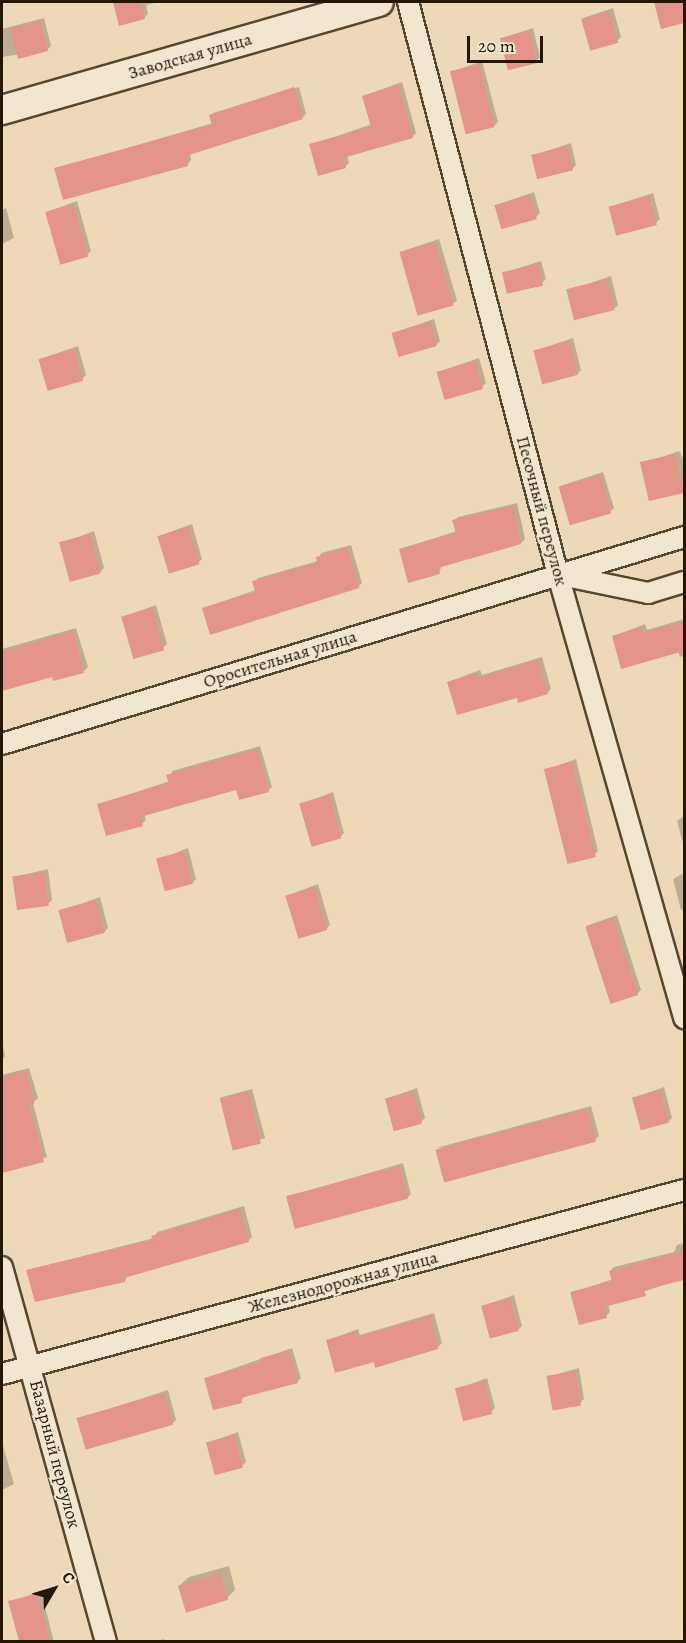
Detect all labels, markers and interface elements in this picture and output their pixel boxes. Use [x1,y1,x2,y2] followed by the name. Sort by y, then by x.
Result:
[470,24,546,62] scale bar
[126,28,254,84] street label: Заводская улица
[478,34,515,58] text: 20 m
[512,434,572,588] street label: Песочный переулок
[201,625,359,693] street label: Оросительная улица
[246,1246,440,1318] street label: Железнодорожная улица
[25,1377,85,1531] street label: Базарный переулок
[24,1559,84,1619] north arrow
[56,1567,80,1589] text: С

